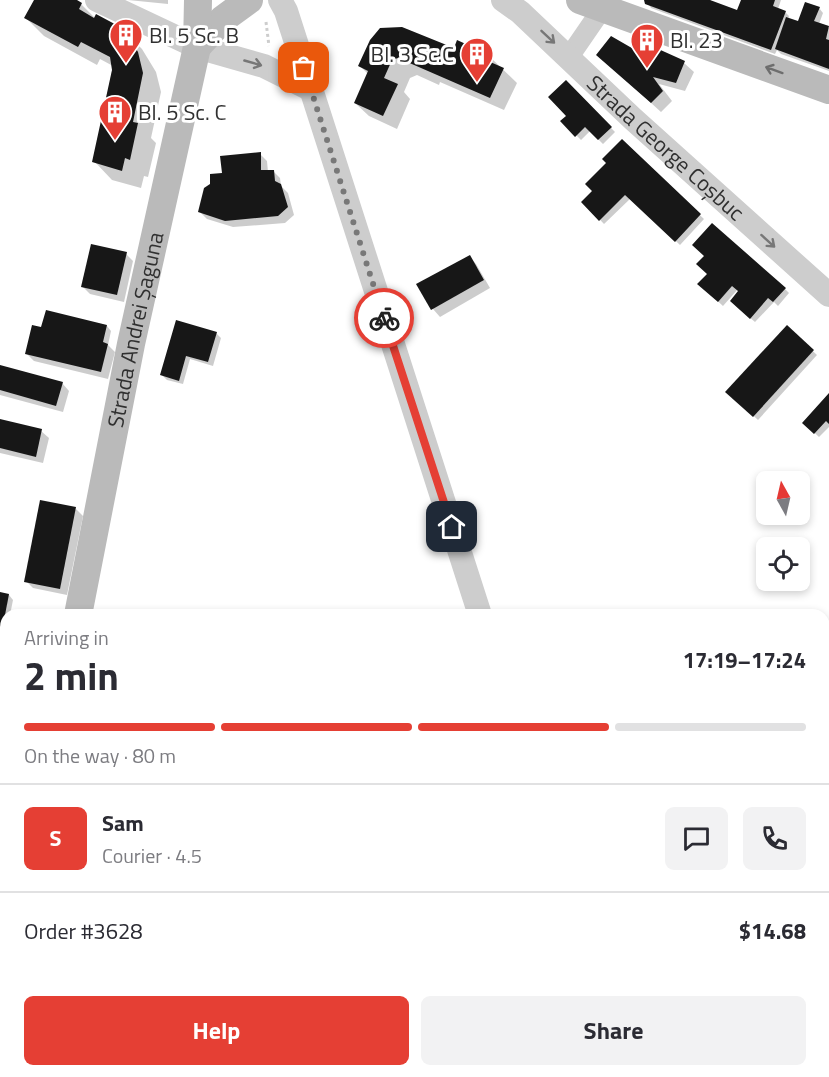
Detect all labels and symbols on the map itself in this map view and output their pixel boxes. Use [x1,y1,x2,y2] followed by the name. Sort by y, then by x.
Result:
[108,17,144,64] building icon: Bl. 5 Sc. B
[149,18,239,52] place label: Bl. 5 Sc. B
[629,22,665,69] building icon: Bl. 23
[670,23,723,57] place label: Bl. 23
[540,30,555,45] one-way arrow
[459,36,495,83] building icon: Bl. 3 Sc.C
[371,37,454,71] place label: Bl. 3 Sc.C
[278,42,329,93] pin
[244,58,263,69] one-way arrow
[765,64,784,75] one-way arrow
[579,67,752,229] street label: Strada George Coșbuc
[97,94,133,141] building icon: Bl. 5 Sc. C
[138,95,226,129] place label: Bl. 5 Sc. C
[98,229,172,430] street label: Strada Andrei Șaguna
[761,234,776,248] one-way arrow
[354,288,414,348] courier
[756,471,810,525] north arrow
[426,501,477,552] pin

